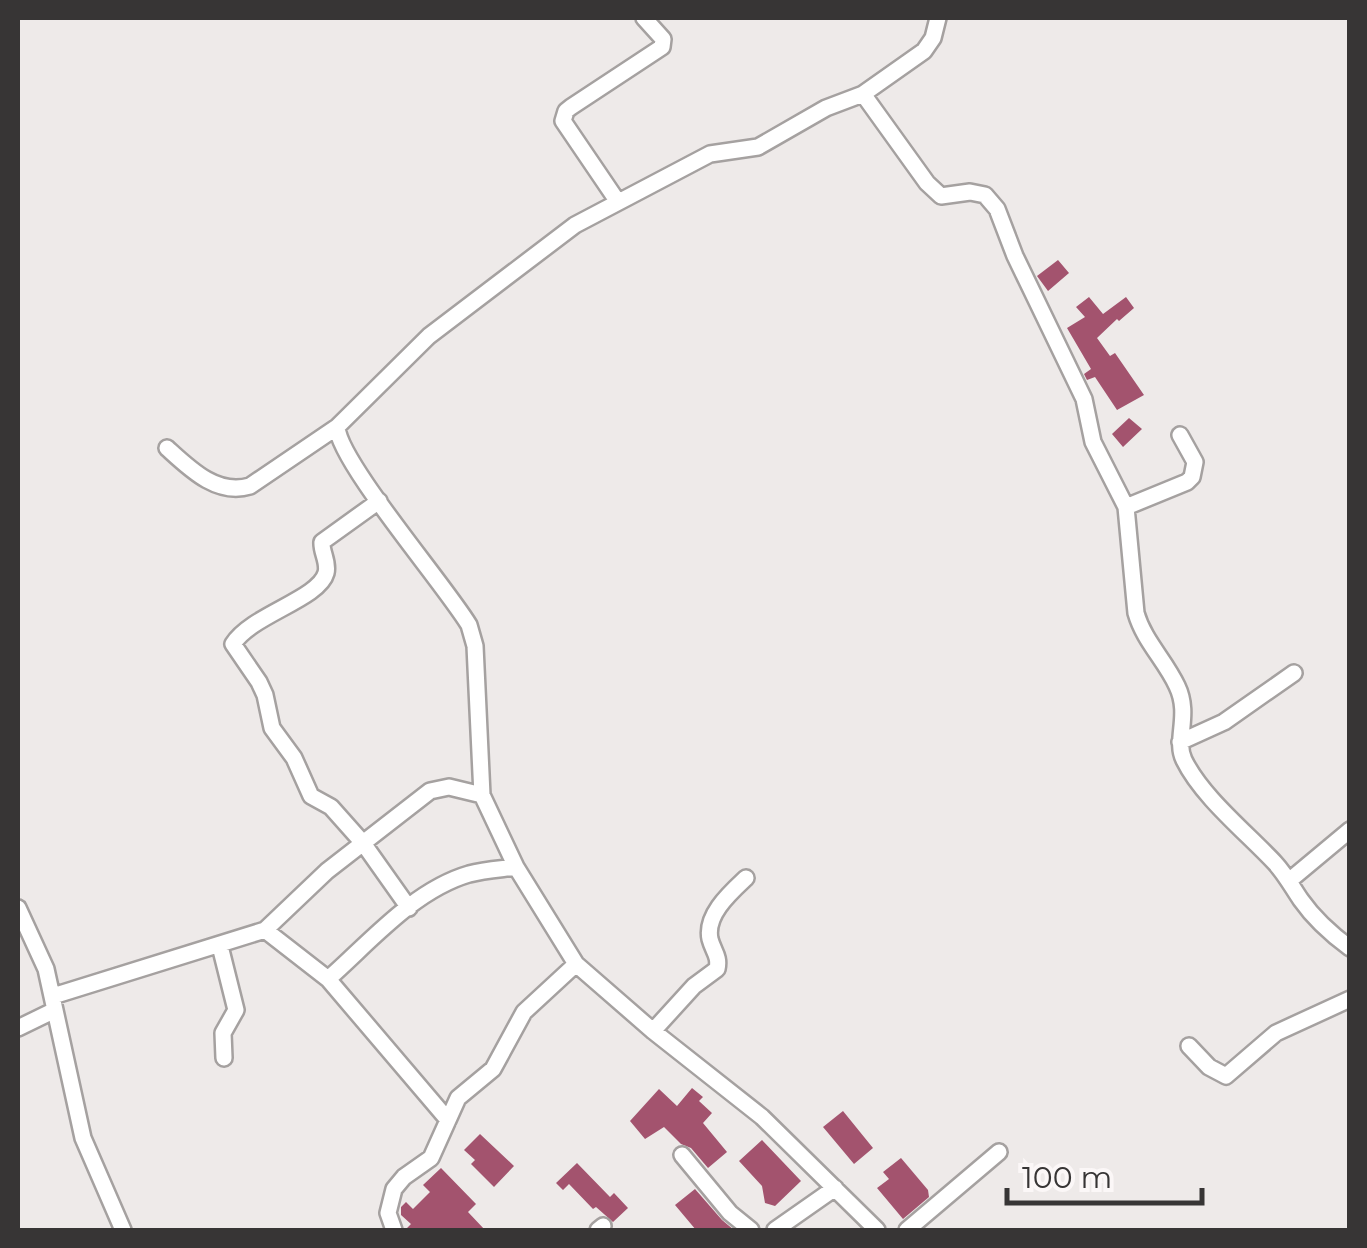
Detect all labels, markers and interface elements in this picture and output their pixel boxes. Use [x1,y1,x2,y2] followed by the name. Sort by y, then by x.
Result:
[1007,1143,1202,1205] scale bar
[1022,1159,1112,1196] text: 100 m

